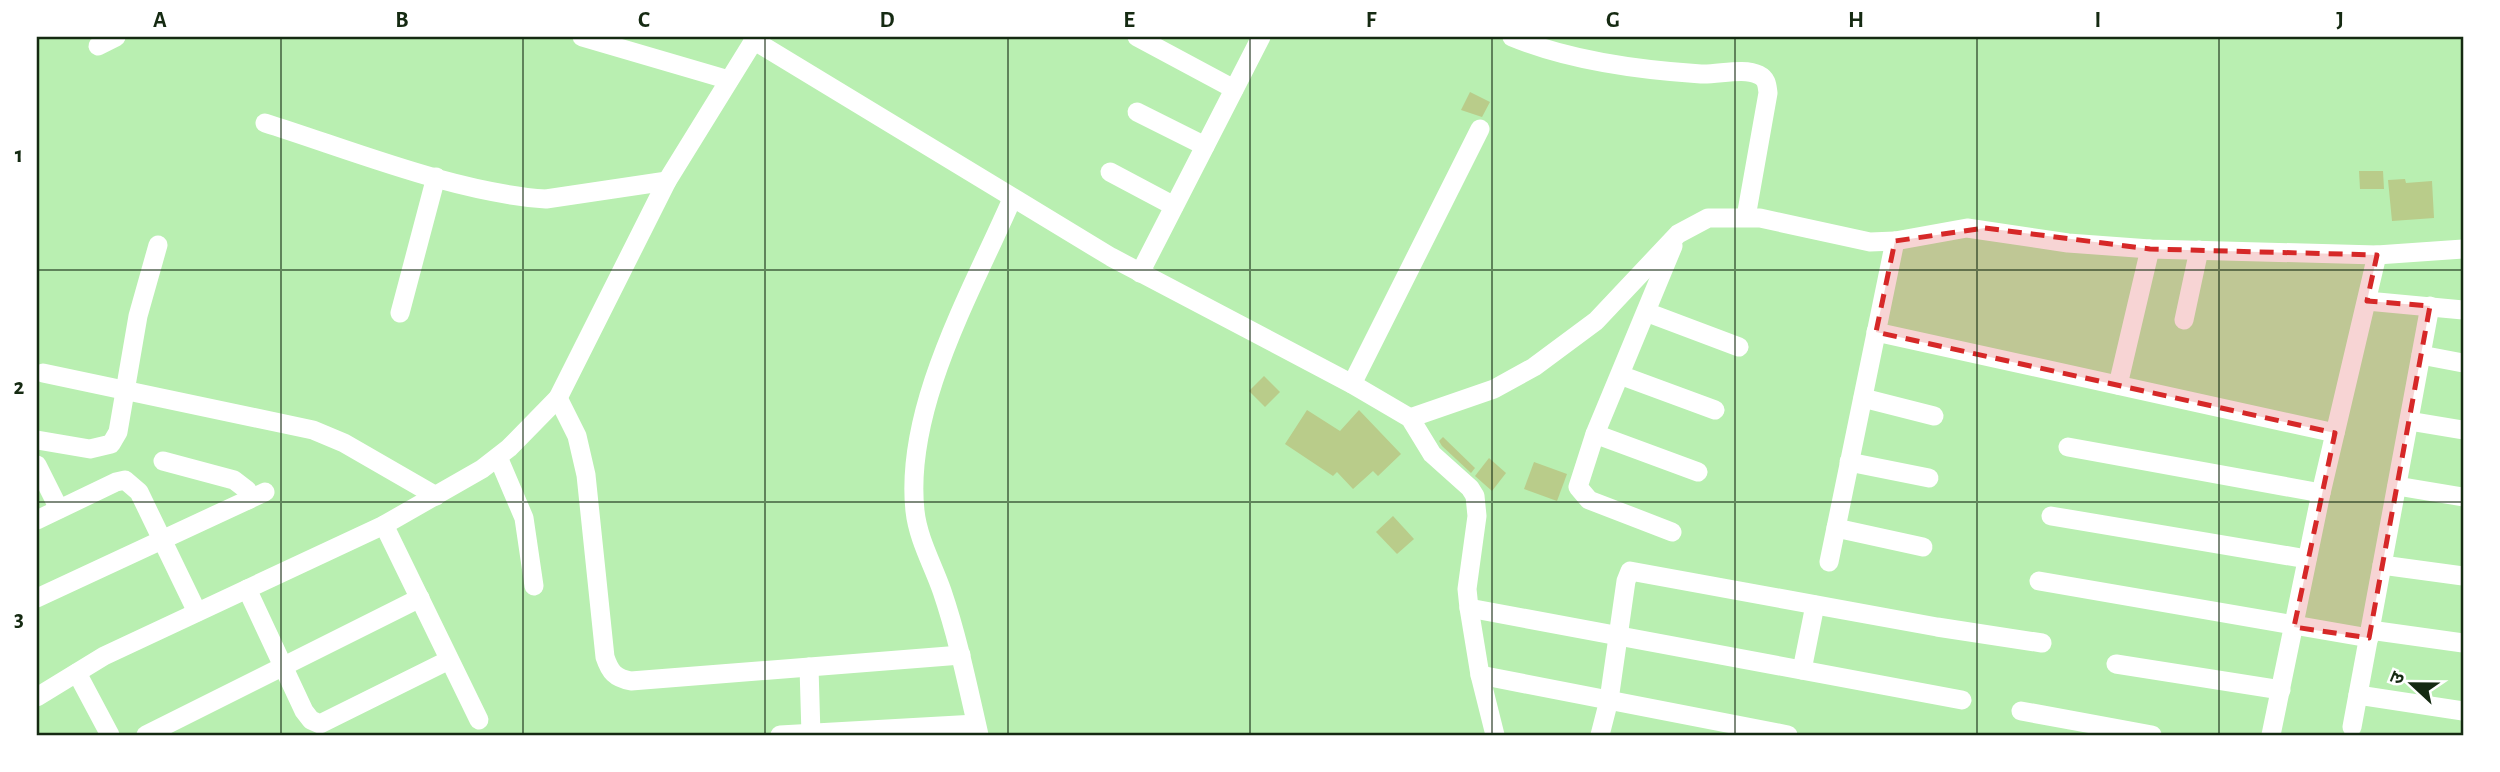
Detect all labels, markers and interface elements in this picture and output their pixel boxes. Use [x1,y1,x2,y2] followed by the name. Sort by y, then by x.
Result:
[153,9,167,32] text: A
[395,9,409,32] text: B
[638,9,650,32] text: C
[879,9,895,32] text: D
[1123,9,1135,32] text: E
[1366,9,1377,32] text: F
[1606,9,1620,32] text: G
[1848,9,1864,32] text: H
[2095,9,2101,32] text: I
[2336,9,2344,32] text: J
[15,144,23,167] text: 1
[14,376,25,399] text: 2
[14,608,24,631] text: 3
[2378,650,2448,720] north arrow
[2387,669,2409,687] text: उ

